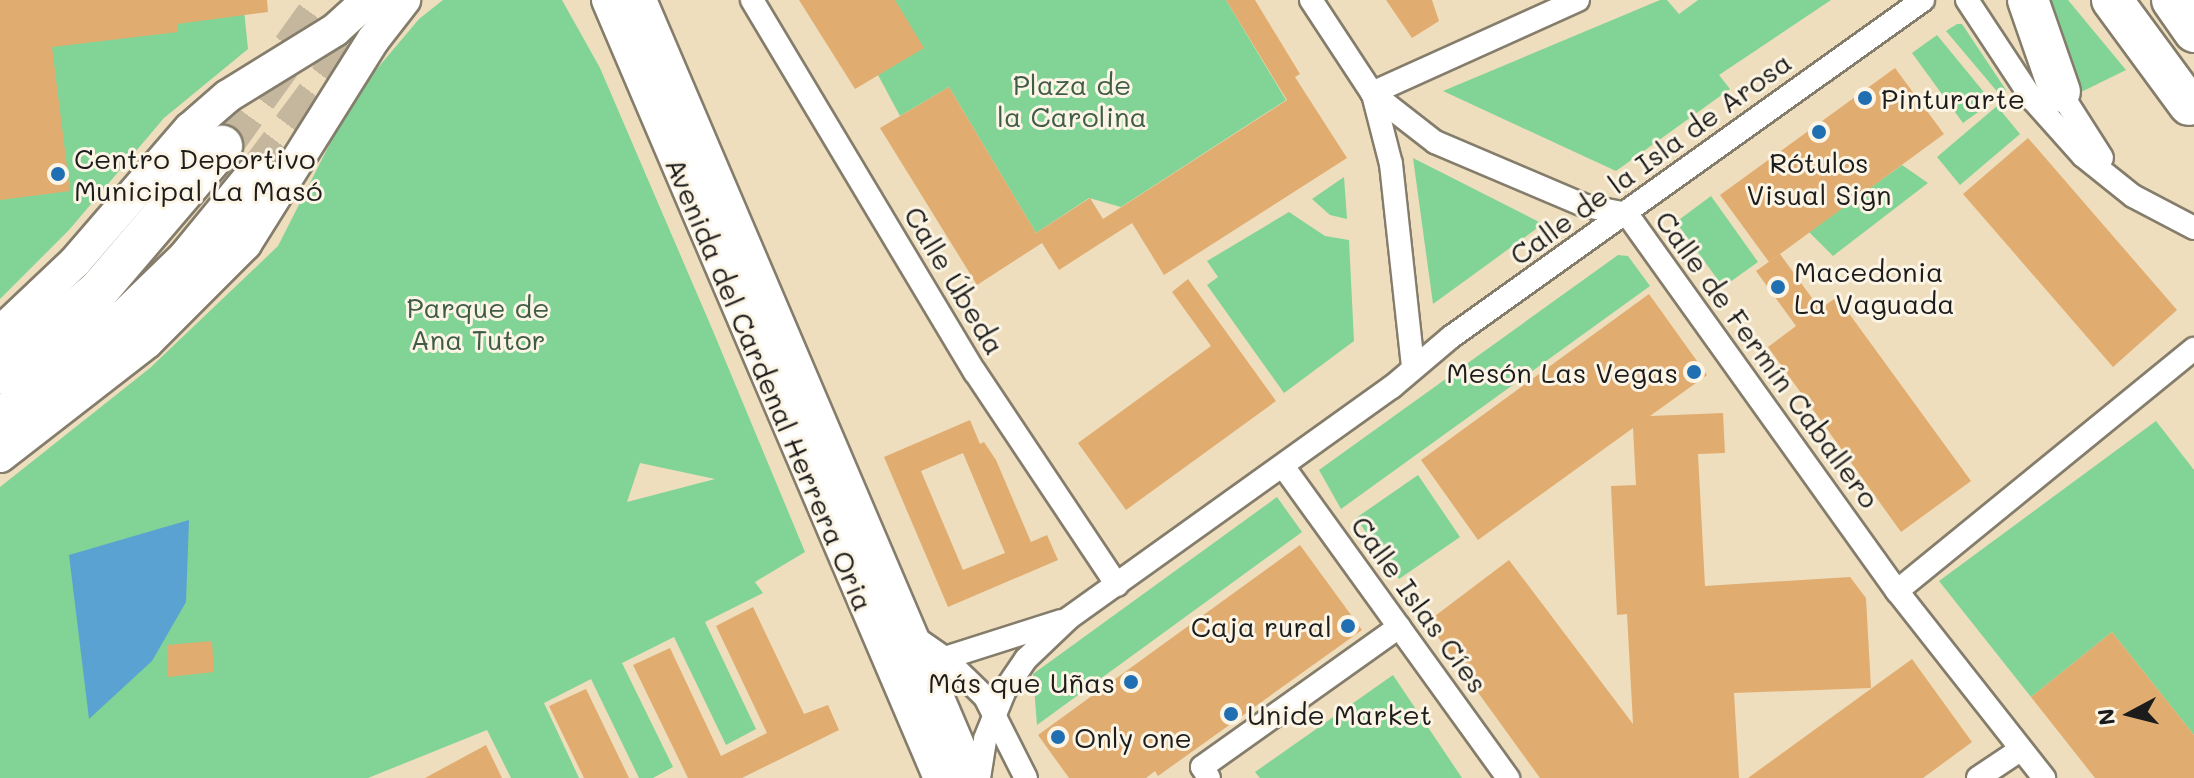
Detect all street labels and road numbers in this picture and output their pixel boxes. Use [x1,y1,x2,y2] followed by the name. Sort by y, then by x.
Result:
[1503,45,1797,271] street label: Calle de la Isla de Arosa
[659,152,881,616] street label: Avenida del Cardenal Herrera Oria
[898,200,1012,360] street label: Calle Úbeda
[1649,204,1887,514] street label: Calle de Fermín Caballero
[1345,509,1495,699] street label: Calle Islas Cíes

